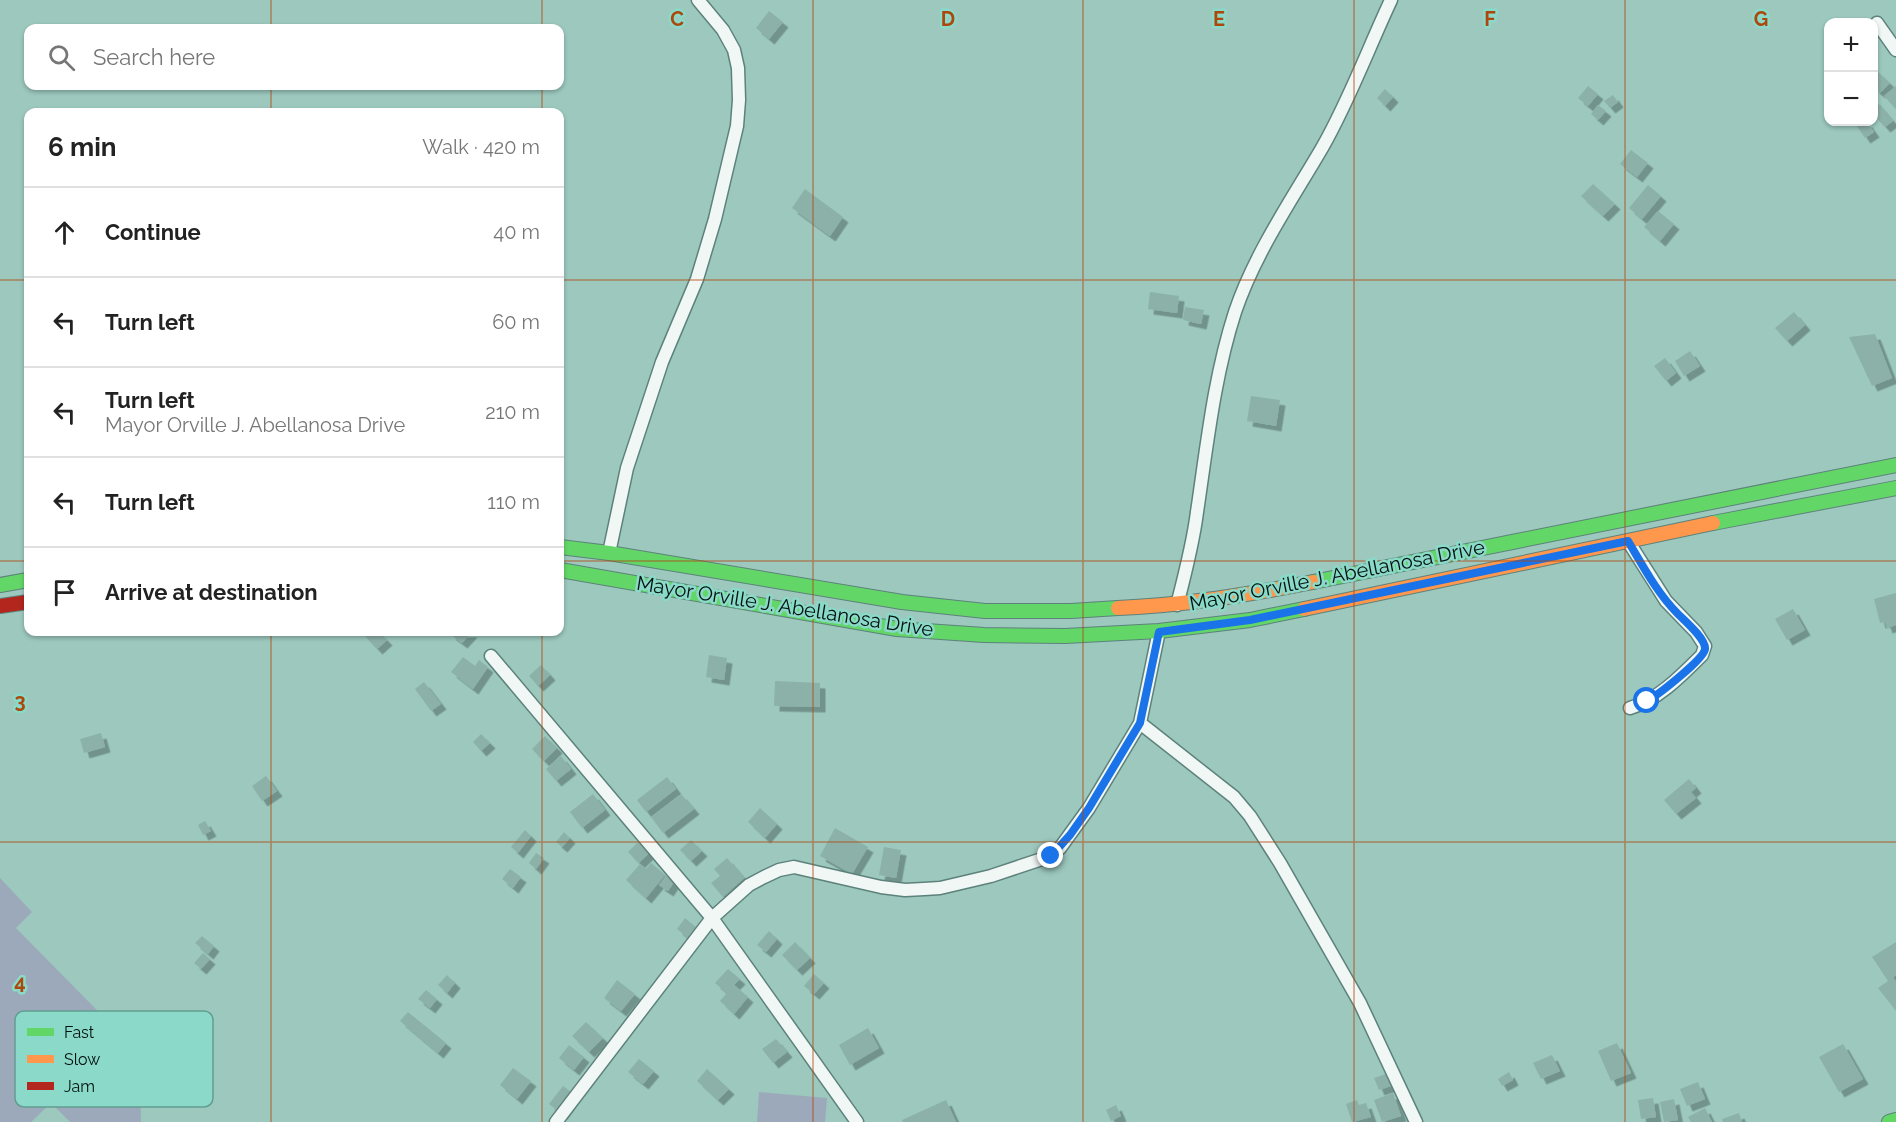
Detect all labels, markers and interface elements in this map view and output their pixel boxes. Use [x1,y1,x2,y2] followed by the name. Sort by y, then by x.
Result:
[670,7,684,31] text: C
[941,7,955,31] text: D
[1213,7,1225,31] text: E
[1484,7,1496,31] text: F
[1754,7,1768,31] text: G
[1824,18,1878,126] map controls
[1824,18,1878,72] button: +
[24,24,564,90] search box
[45,41,78,74] icon: search
[93,44,215,70] text: Search here
[1824,72,1878,126] button: −
[48,132,117,162] text: 6 min
[422,135,540,159] text: Walk · 420 m
[48,216,81,249] icon: ahead
[105,219,201,245] text: Continue
[493,220,540,244] text: 40 m
[48,306,81,339] icon: left
[105,309,195,335] text: Turn left
[492,310,540,334] text: 60 m
[105,387,195,413] text: Turn left
[48,396,81,429] icon: left
[485,400,540,424] text: 210 m
[105,413,405,437] text: Mayor Orville J. Abellanosa Drive
[48,486,81,519] icon: left
[105,489,195,515] text: Turn left
[487,490,540,514] text: 110 m
[1187,535,1487,615] street label: Mayor Orville J. Abellanosa Drive
[635,571,935,641] street label: Mayor Orville J. Abellanosa Drive
[48,576,81,609] icon: arrive
[105,579,318,605] text: Arrive at destination
[1633,687,1659,713] route start
[14,689,26,713] text: 3
[1037,842,1063,868] route end
[14,970,26,994] text: 4
[15,1011,213,1107] legend
[64,1023,95,1042] text: Fast
[64,1050,100,1069] text: Slow
[64,1077,95,1096] text: Jam

